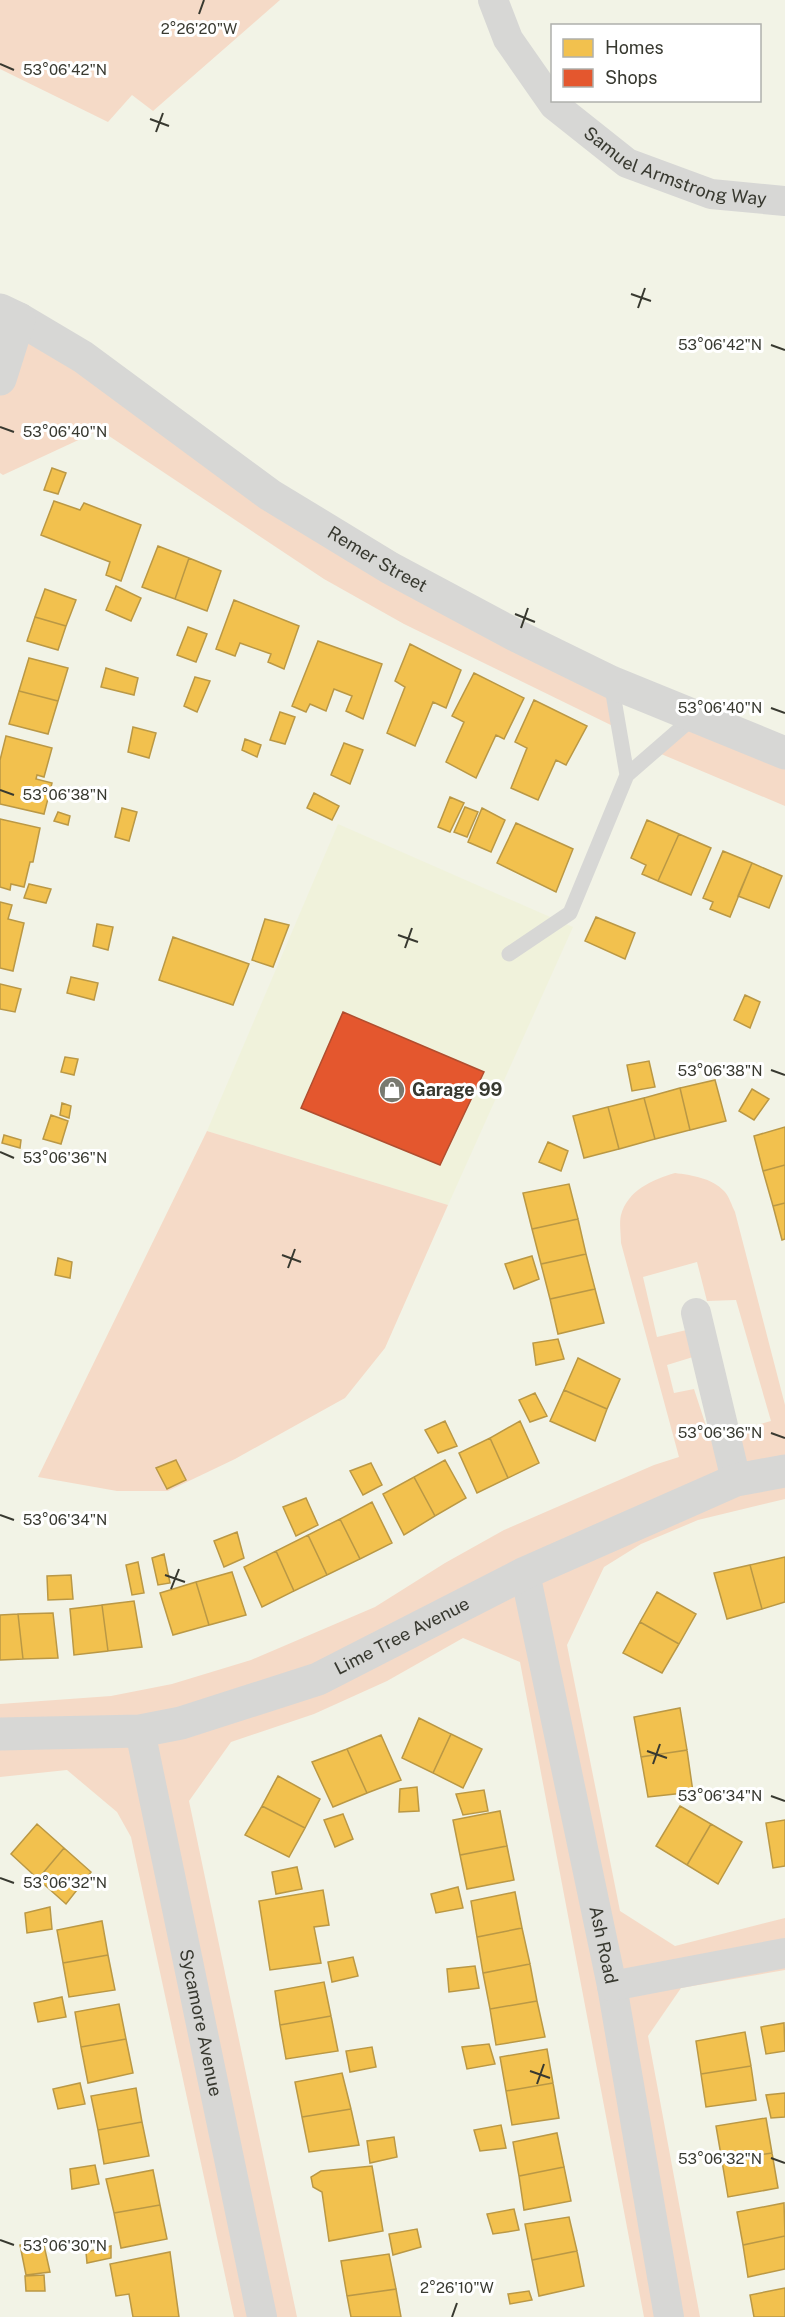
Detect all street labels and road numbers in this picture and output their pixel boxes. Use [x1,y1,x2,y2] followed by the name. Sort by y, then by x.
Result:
[580,122,768,209] street label: Samuel Armstrong Way
[324,522,431,596] street label: Remer Street
[331,1592,473,1679] street label: Lime Tree Avenue
[585,1904,622,1986] street label: Ash Road
[176,1947,227,2098] street label: Sycamore Avenue

